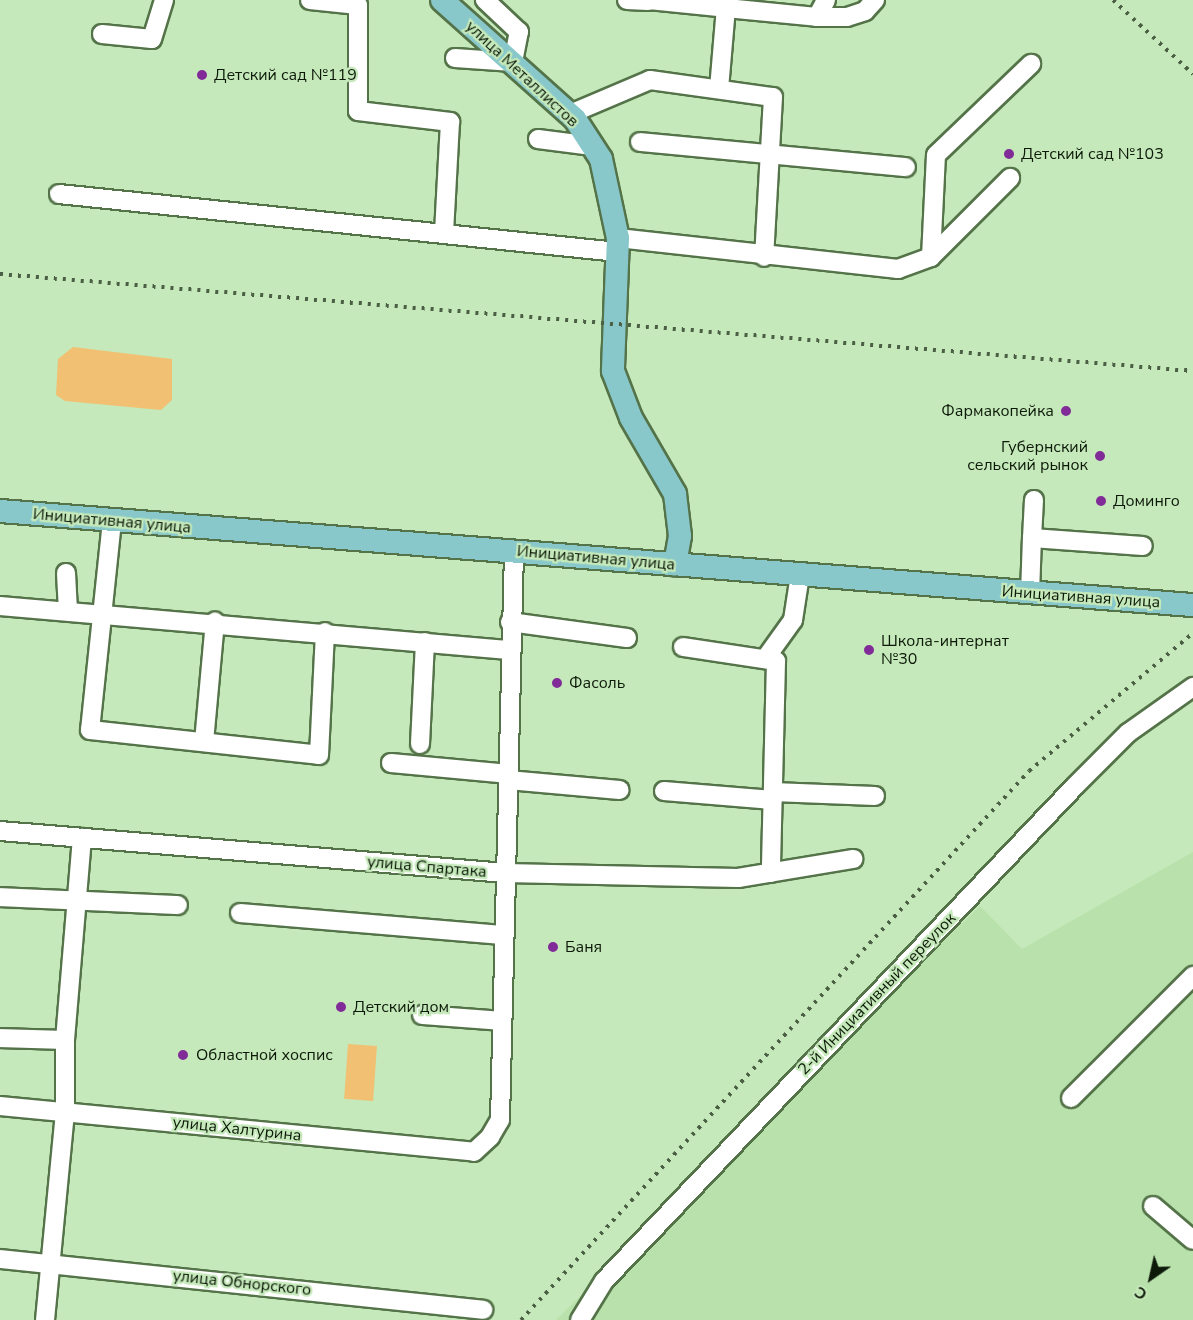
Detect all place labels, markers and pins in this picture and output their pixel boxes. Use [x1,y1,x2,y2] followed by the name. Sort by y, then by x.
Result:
[214,65,357,85] place label: Детский сад №119
[195,68,209,82] marker: Детский сад №119
[1021,144,1164,164] place label: Детский сад №103
[1002,147,1016,161] marker: Детский сад №103
[941,401,1054,421] place label: Фармакопейка
[1059,404,1073,418] marker: Фармакопейка
[967,437,1088,475] place label: Губернский сельский рынок
[1093,449,1107,463] marker: Губернский сельский рынок
[1113,491,1180,511] place label: Доминго
[1094,494,1108,508] marker: Доминго
[881,631,1009,669] place label: Школа-интернат №30
[862,643,876,657] marker: Школа-интернат №30
[569,673,625,693] place label: Фасоль
[550,676,564,690] marker: Фасоль
[565,937,602,957] place label: Баня
[546,940,560,954] marker: Баня
[353,997,449,1017] place label: Детский дом
[334,1000,348,1014] marker: Детский дом
[196,1045,333,1065] place label: Областной хоспис
[174,1046,192,1064] marker: Областной хоспис

